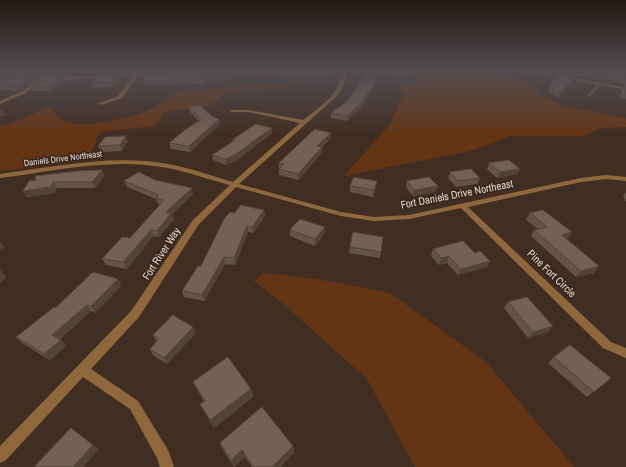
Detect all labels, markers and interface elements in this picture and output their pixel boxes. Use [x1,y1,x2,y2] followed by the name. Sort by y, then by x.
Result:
[23,149,103,169] street label: Daniels Drive Northeast
[400,178,514,212] street label: Fort Daniels Drive Northeast
[140,225,184,283] street label: Fort River Way
[524,247,578,301] street label: Pine Fort Circle

